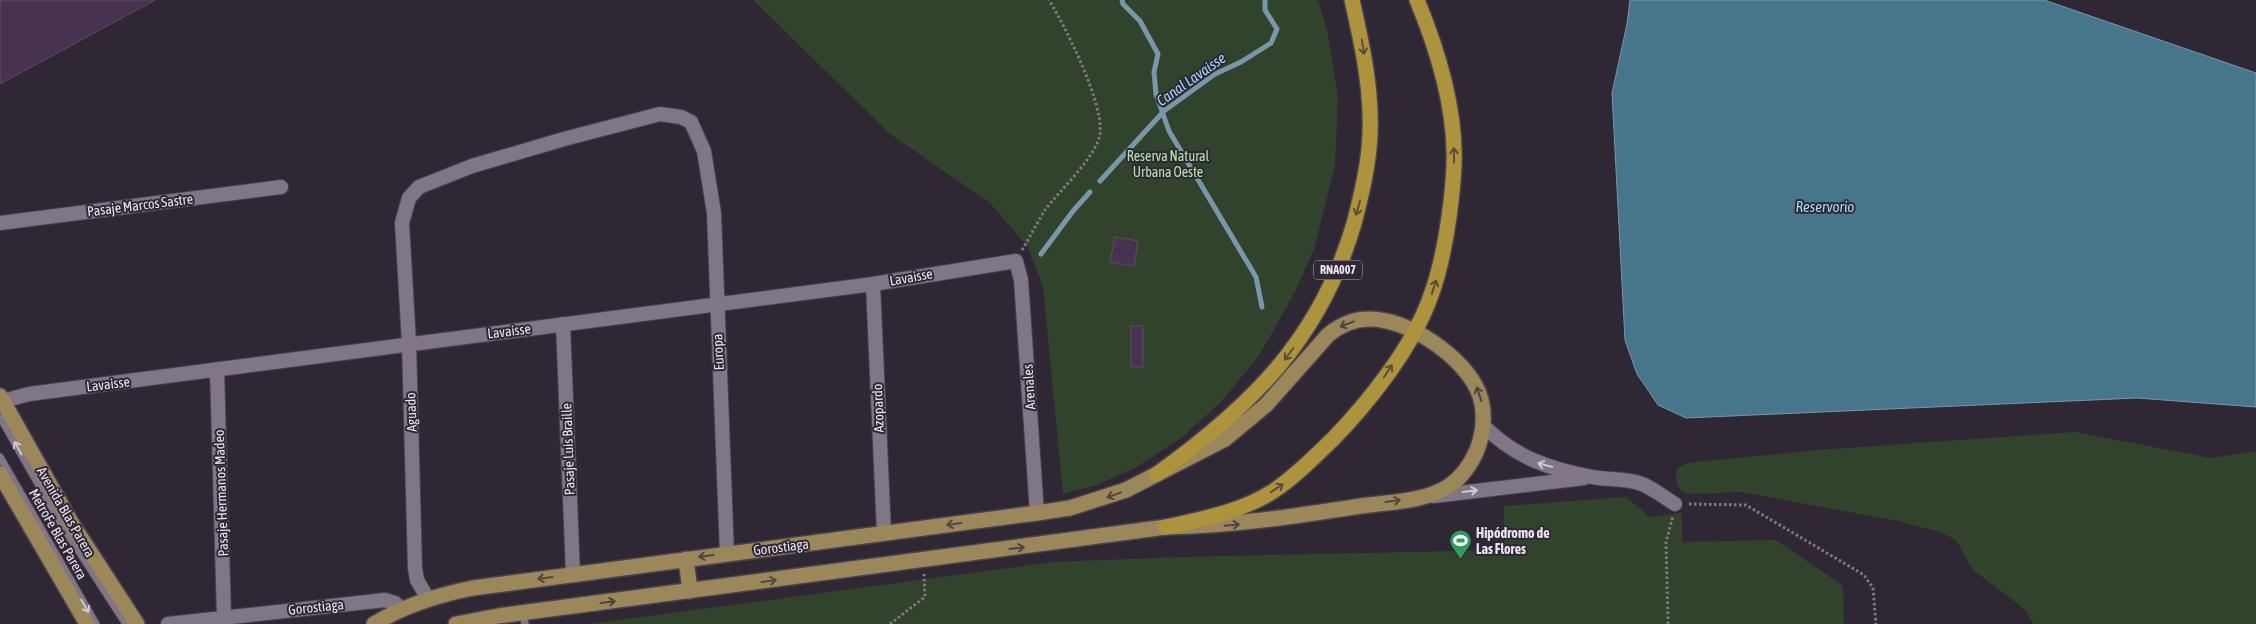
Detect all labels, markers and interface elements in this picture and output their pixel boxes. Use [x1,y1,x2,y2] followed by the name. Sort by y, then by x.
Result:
[1358,39,1368,55] one-way arrow
[1153,49,1229,109] water label: Canal Lavaisse
[1127,148,1210,180] park label: Reserva Natural Urbana Oeste
[1449,148,1459,164] one-way arrow
[86,191,194,219] street label: Pasaje Marcos Sastre
[1796,198,1854,215] water label: Reservorio
[1353,200,1362,216] one-way arrow
[1314,260,1362,280] road number: RNA007
[888,265,934,289] street label: Lavaisse
[1430,279,1439,295] one-way arrow
[486,320,532,342] street label: Lavaisse
[1340,320,1355,329] one-way arrow
[709,333,727,371] street label: Europa
[1283,347,1294,360] one-way arrow
[1019,364,1039,410] street label: Arenales
[1383,364,1393,378] one-way arrow
[85,373,131,395] street label: Lavaisse
[869,383,887,433] street label: Azopardo
[1474,387,1483,402] one-way arrow
[402,392,420,432] street label: Aguado
[558,403,578,495] street label: Pasaje Luis Braille
[211,429,231,557] street label: Pasaje Hermanos Madeo
[13,442,23,456] one-way arrow
[1537,459,1553,469] one-way arrow
[34,464,98,560] street label: Avenida Blas Parera
[1270,483,1284,493] one-way arrow
[26,486,90,582] street label: MetroFe Blas Parera
[1461,486,1477,496] one-way arrow
[1106,491,1122,500] one-way arrow
[1384,496,1400,506] one-way arrow
[946,519,962,529] one-way arrow
[1224,520,1240,529] one-way arrow
[1476,525,1550,557] place label: Hipódromo de Las Flores
[1448,529,1472,560] sports icon: Hipódromo de Las Flores
[752,536,810,558] street label: Gorostiaga
[1009,543,1025,553] one-way arrow
[699,551,715,561] one-way arrow
[538,573,554,583] one-way arrow
[761,576,777,586] one-way arrow
[287,596,345,618] street label: Gorostiaga
[600,597,616,607] one-way arrow
[80,598,90,613] one-way arrow

